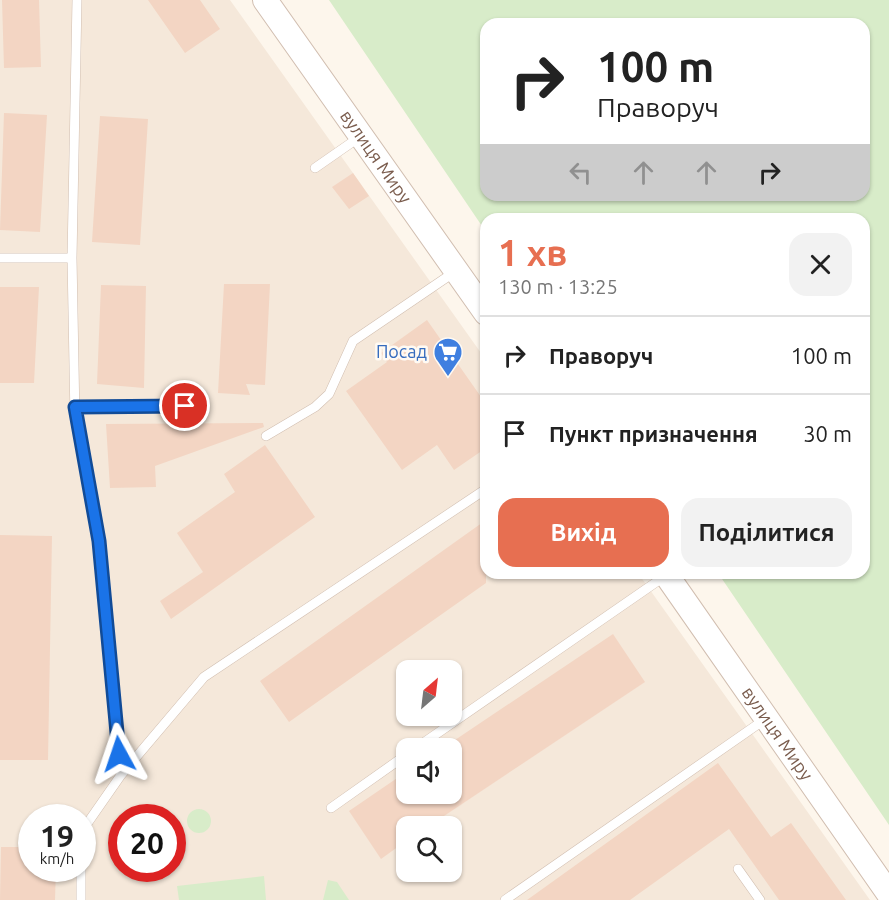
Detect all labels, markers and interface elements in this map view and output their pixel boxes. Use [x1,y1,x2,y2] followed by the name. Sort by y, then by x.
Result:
[498,42,576,120] icon: right
[597,43,714,90] text: 100 m
[597,92,719,122] text: Праворуч
[337,106,416,207] street label: вулиця Миру
[564,156,597,189] icon: left
[627,156,660,189] icon: ahead
[690,156,723,189] icon: ahead
[753,156,786,189] icon: right
[498,232,567,273] text: 1 хв
[789,233,852,296] button: close
[498,275,618,298] text: 130 m · 13:25
[432,336,464,378] supermarket icon: Посад
[498,339,531,372] icon: right
[376,341,427,361] place label: Посад
[549,343,653,368] text: Праворуч
[791,343,852,368] text: 100 m
[159,380,210,431] pin
[168,389,201,422] icon: arrive
[498,417,531,450] icon: arrive
[549,421,758,446] text: Пункт призначення
[803,421,852,446] text: 30 m
[498,498,669,567] button: Вихід
[681,498,852,567] button: Поділитися
[396,660,462,726] north arrow
[396,660,462,882] map controls
[739,683,818,784] street label: вулиця Миру
[87,722,151,786] position arrow
[396,738,462,804] button: sound
[108,804,186,882] speed limit sign: 20
[396,816,462,882] button: search
[40,819,74,853] text: 19
[40,850,74,867] text: km/h

